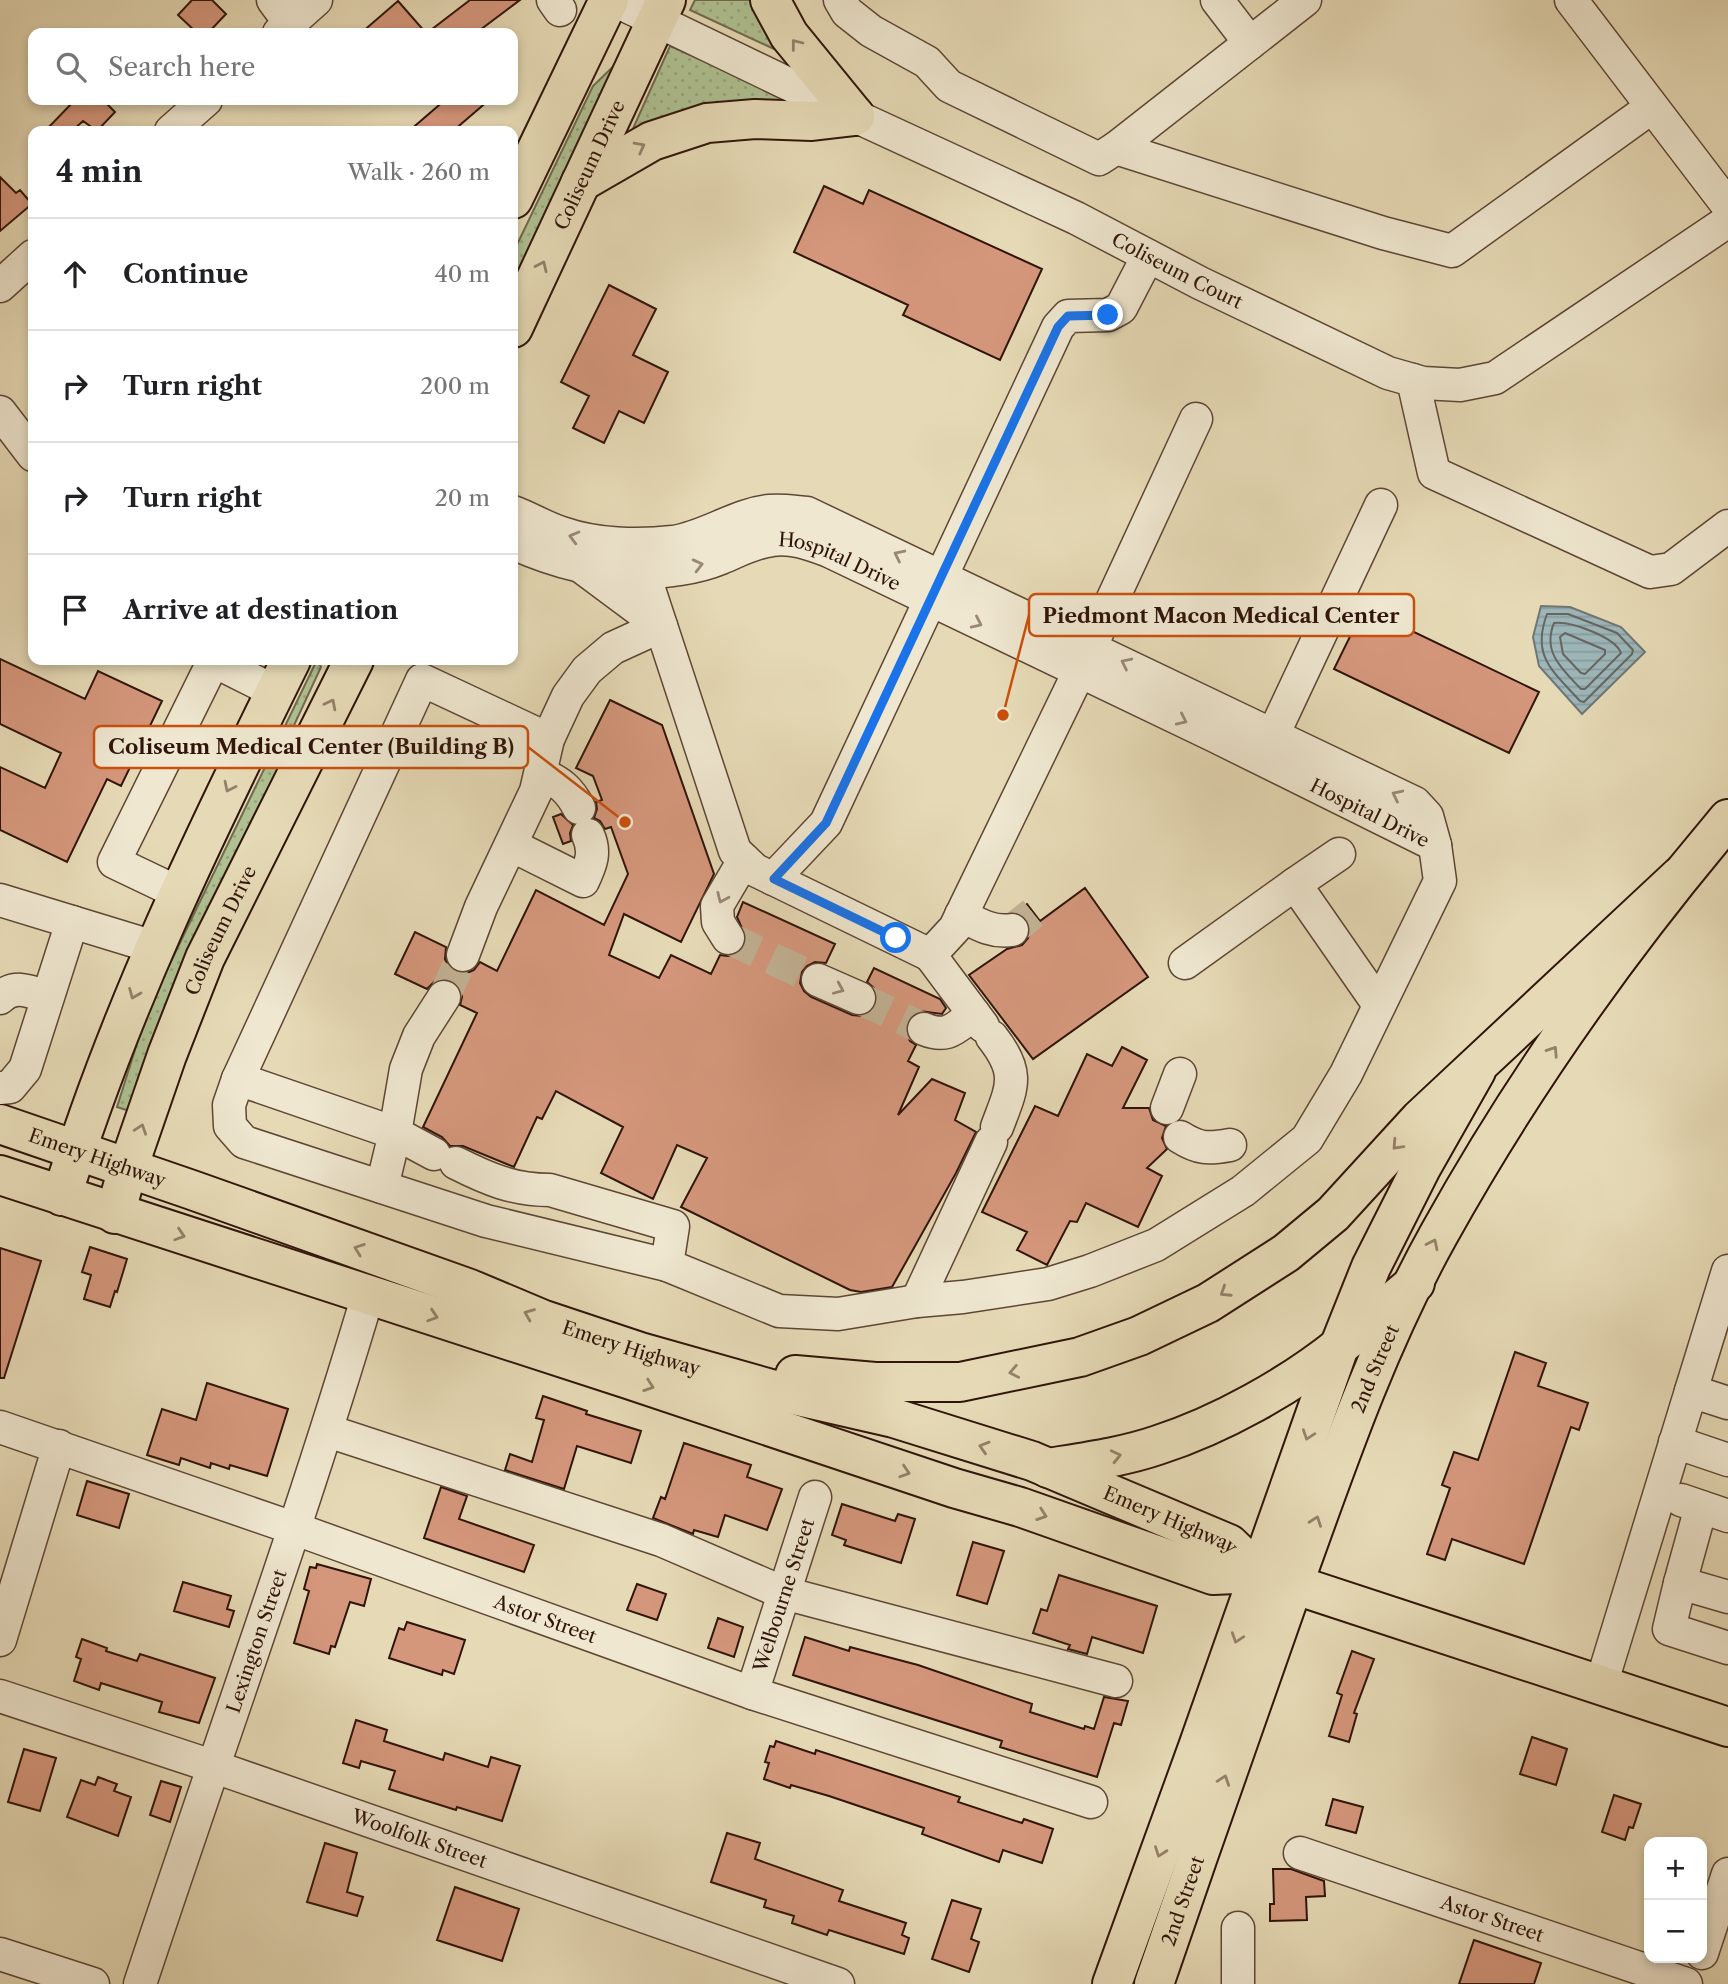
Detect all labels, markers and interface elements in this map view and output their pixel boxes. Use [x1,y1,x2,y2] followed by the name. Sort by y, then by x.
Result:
[28,28,518,105] search box
[792,39,805,52] one-way arrow
[52,48,90,86] icon: search
[108,51,255,83] text: Search here
[549,97,630,234] street label: Coliseum Drive
[633,142,645,155] one-way arrow
[56,153,142,190] text: 4 min
[348,158,490,186] text: Walk · 260 m
[1108,228,1247,314] street label: Coliseum Court
[56,255,94,293] icon: ahead
[123,258,248,290] text: Continue
[435,260,490,288] text: 40 m
[533,261,547,273] one-way arrow
[1092,299,1123,330] route end
[56,367,94,405] icon: right
[123,370,262,402] text: Turn right
[420,372,490,400] text: 200 m
[56,479,94,517] icon: right
[123,482,262,514] text: Turn right
[435,484,490,512] text: 20 m
[778,528,904,596] street label: Hospital Drive
[568,530,580,545] one-way arrow
[894,549,906,563] one-way arrow
[692,559,704,573] one-way arrow
[56,591,94,629] icon: arrive
[123,594,398,626] text: Arrive at destination
[1029,594,1414,636] callout: Piedmont Macon Medical Center
[1043,603,1400,628] text: Piedmont Macon Medical Center
[969,614,982,628] one-way arrow
[1121,658,1133,672] one-way arrow
[323,698,337,711] one-way arrow
[1175,712,1187,726] one-way arrow
[94,726,528,768] callout: Coliseum Medical Center (Building B)
[108,734,514,759] text: Coliseum Medical Center (Building B)
[1306,774,1433,852] street label: Hospital Drive
[223,780,237,792] one-way arrow
[1392,789,1404,803] one-way arrow
[181,862,261,999] street label: Coliseum Drive
[716,891,730,903] one-way arrow
[880,922,911,953] route start
[831,981,844,995] one-way arrow
[129,987,143,999] one-way arrow
[1544,1045,1557,1058] one-way arrow
[133,1123,147,1135] one-way arrow
[26,1124,169,1192] street label: Emery Highway
[1392,1137,1405,1150] one-way arrow
[174,1226,186,1241] one-way arrow
[1425,1239,1439,1252] one-way arrow
[354,1244,366,1258] one-way arrow
[1220,1284,1233,1297] one-way arrow
[427,1308,439,1322] one-way arrow
[524,1308,536,1322] one-way arrow
[559,1316,703,1381] street label: Emery Highway
[1347,1321,1404,1416] street label: 2nd Street
[1008,1364,1020,1379] one-way arrow
[643,1378,655,1392] one-way arrow
[1302,1429,1316,1441] one-way arrow
[978,1440,990,1455] one-way arrow
[1110,1450,1122,1465] one-way arrow
[898,1464,910,1478] one-way arrow
[1100,1481,1243,1559] street label: Emery Highway
[1036,1507,1048,1521] one-way arrow
[748,1515,819,1676] street label: Welbourne Street
[1308,1516,1322,1528] one-way arrow
[222,1566,292,1716] street label: Lexington Street
[490,1590,600,1648] street label: Astor Street
[1231,1631,1245,1643] one-way arrow
[1216,1775,1230,1787] one-way arrow
[348,1804,490,1873] street label: Woolfolk Street
[1644,1837,1707,1963] map controls
[1644,1837,1707,1900] button: +
[1154,1845,1168,1857] one-way arrow
[1157,1853,1209,1949] street label: 2nd Street
[1437,1890,1547,1947] street label: Astor Street
[1644,1900,1707,1963] button: −

